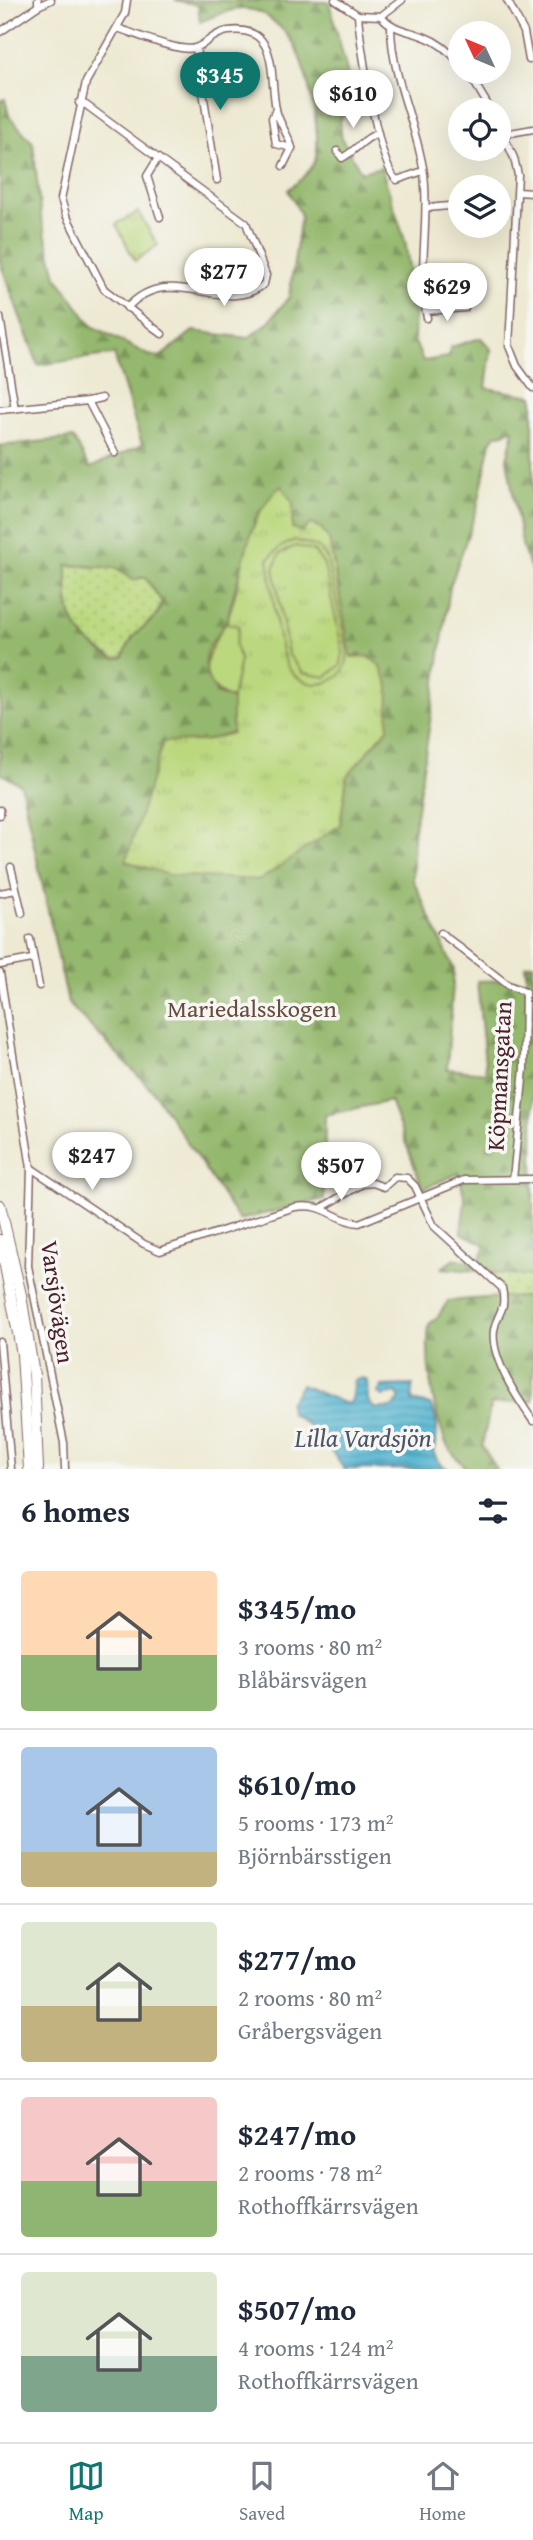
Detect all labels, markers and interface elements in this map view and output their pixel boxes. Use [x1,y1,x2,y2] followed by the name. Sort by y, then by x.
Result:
[448,21,511,84] north arrow
[448,21,511,238] map controls
[179,52,261,112] pin: $345
[196,58,244,91] text: $345
[312,71,394,130] pin: $610
[329,76,377,109] text: $610
[448,98,511,161] button: locate
[448,175,511,238] button: layers
[183,248,265,308] pin: $277
[200,254,248,287] text: $277
[406,264,488,323] pin: $629
[423,269,471,302] text: $629
[167,991,337,1026] park label: Mariedalsskogen
[478,1000,520,1152] street label: Köpmansgatan
[51,1132,133,1192] pin: $247
[68,1138,116,1171] text: $247
[300,1142,382,1202] pin: $507
[317,1148,365,1181] text: $507
[32,1238,84,1366] street label: Varsjövägen
[293,1418,432,1457] water label: Lilla Vardsjön
[21,1489,130,1533] text: 6 homes
[474,1492,512,1530] icon: filters
[238,1586,356,1630] text: $345/mo
[77,1599,161,1683] icon: home
[238,1630,382,1663] text: 3 rooms · 80 m²
[238,1663,367,1696] text: Blåbärsvägen
[238,1762,356,1806] text: $610/mo
[77,1775,161,1859] icon: home
[238,1806,393,1839] text: 5 rooms · 173 m²
[238,1839,392,1872] text: Björnbärsstigen
[238,1937,356,1981] text: $277/mo
[77,1950,161,2034] icon: home
[238,1981,382,2014] text: 2 rooms · 80 m²
[238,2014,382,2047] text: Gråbergsvägen
[238,2112,356,2156] text: $247/mo
[77,2125,161,2209] icon: home
[238,2156,382,2189] text: 2 rooms · 78 m²
[238,2189,419,2222] text: Rothoffkärrsvägen
[238,2287,356,2331] text: $507/mo
[77,2300,161,2384] icon: home
[238,2331,393,2364] text: 4 rooms · 124 m²
[238,2364,419,2397] text: Rothoffkärrsvägen
[67,2457,105,2527] tab: Map
[239,2457,285,2527] tab: Saved
[419,2457,466,2527] tab: Home

